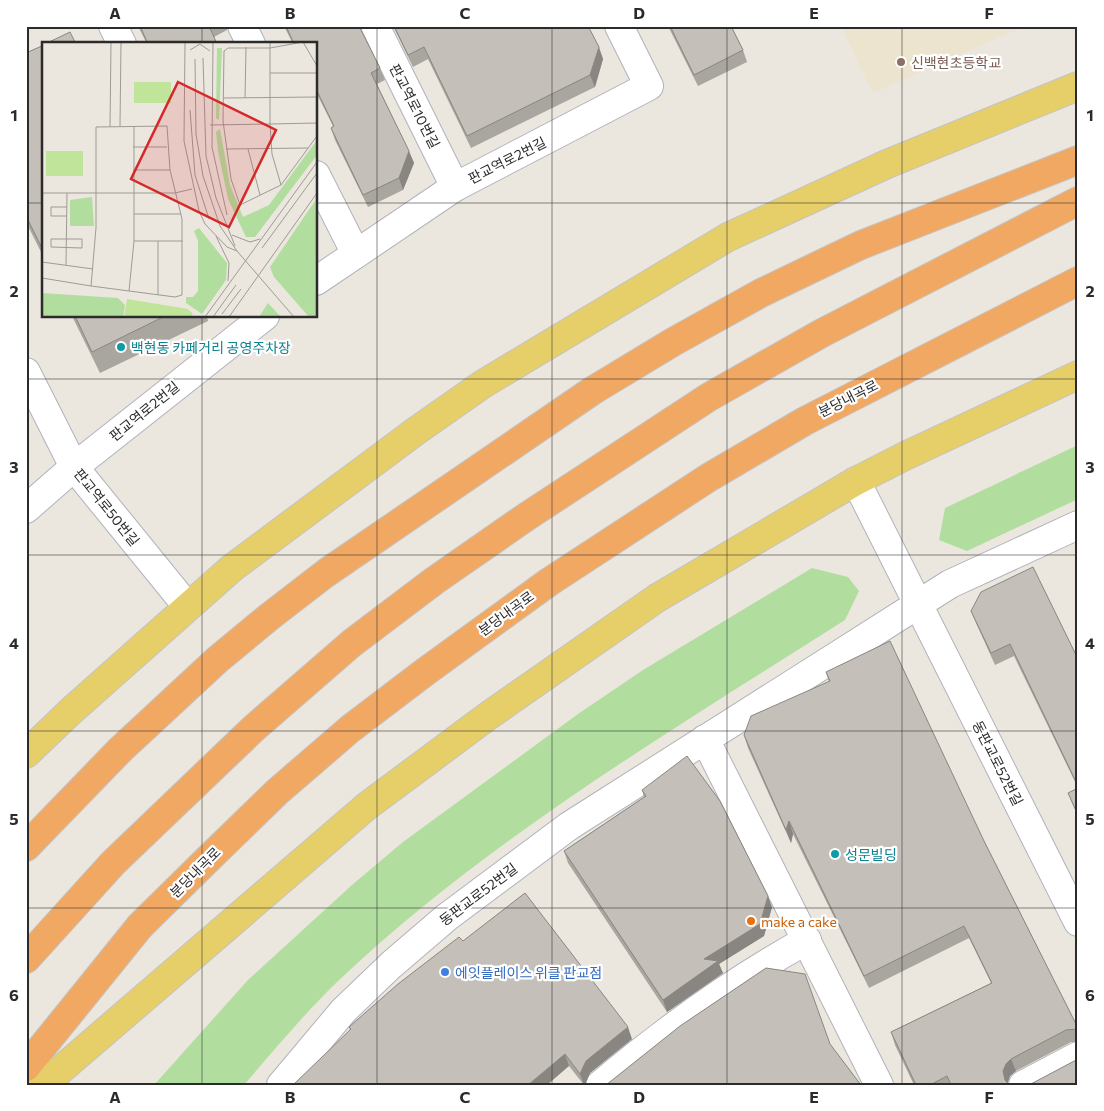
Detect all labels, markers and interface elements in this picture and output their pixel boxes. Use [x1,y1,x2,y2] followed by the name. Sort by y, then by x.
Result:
[109,3,121,22] text: A
[285,3,296,22] text: B
[460,3,471,22] text: C
[633,3,645,22] text: D
[809,3,819,22] text: E
[984,3,994,22] text: F
[42,42,318,318] inset map
[911,54,1001,71] place label: 신백현초등학교
[895,56,907,68] marker: 신백현초등학교
[386,61,444,151] street label: 판교역로10번길
[10,105,18,124] text: 1
[1086,105,1094,124] text: 1
[465,133,549,187] street label: 판교역로2번길
[9,281,19,300] text: 2
[1085,281,1095,300] text: 2
[131,339,291,356] place label: 백현동 카페거리 공영주차장
[115,341,127,353] marker: 백현동 카페거리 공영주차장
[815,376,881,420] street label: 분당내곡로
[106,378,182,444] street label: 판교역로2번길
[9,457,19,476] text: 3
[1085,457,1095,476] text: 3
[71,465,143,549] street label: 판교역로50번길
[475,587,537,639] street label: 분당내곡로
[9,633,19,652] text: 4
[1085,633,1095,652] text: 4
[969,718,1027,808] street label: 동판교로52번길
[9,809,19,828] text: 5
[1085,809,1095,828] text: 5
[166,843,224,901] street label: 분당내곡로
[845,846,897,863] place label: 성문빌딩
[829,848,841,860] marker: 성문빌딩
[436,859,520,929] street label: 동판교로52번길
[761,913,837,930] place label: make a cake
[745,915,757,927] marker: make a cake
[455,964,602,981] place label: 에잇플레이스 위클 판교점
[439,966,451,978] marker: 에잇플레이스 위클 판교점
[9,985,19,1004] text: 6
[1085,985,1095,1004] text: 6
[109,1087,121,1106] text: A
[285,1087,296,1106] text: B
[460,1087,471,1106] text: C
[633,1087,645,1106] text: D
[809,1087,819,1106] text: E
[984,1087,994,1106] text: F

